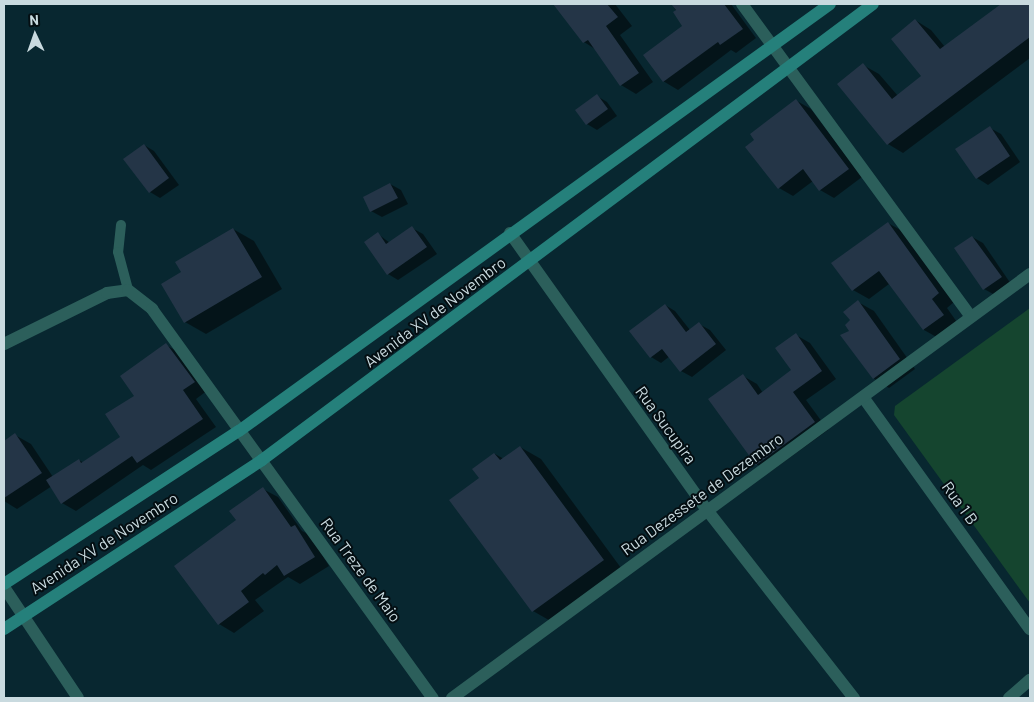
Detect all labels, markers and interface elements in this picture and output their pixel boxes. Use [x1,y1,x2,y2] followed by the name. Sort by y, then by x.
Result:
[10,10,60,60] north arrow
[29,11,39,28] text: N
[361,253,509,371] street label: Avenida XV de Novembro
[631,382,701,468] street label: Rua Sucupira
[617,429,787,559] street label: Rua Dezessete de Dezembro
[938,478,982,528] street label: Rua 1 B
[27,488,181,598] street label: Avenida XV de Novembro
[317,514,405,626] street label: Rua Treze de Maio

